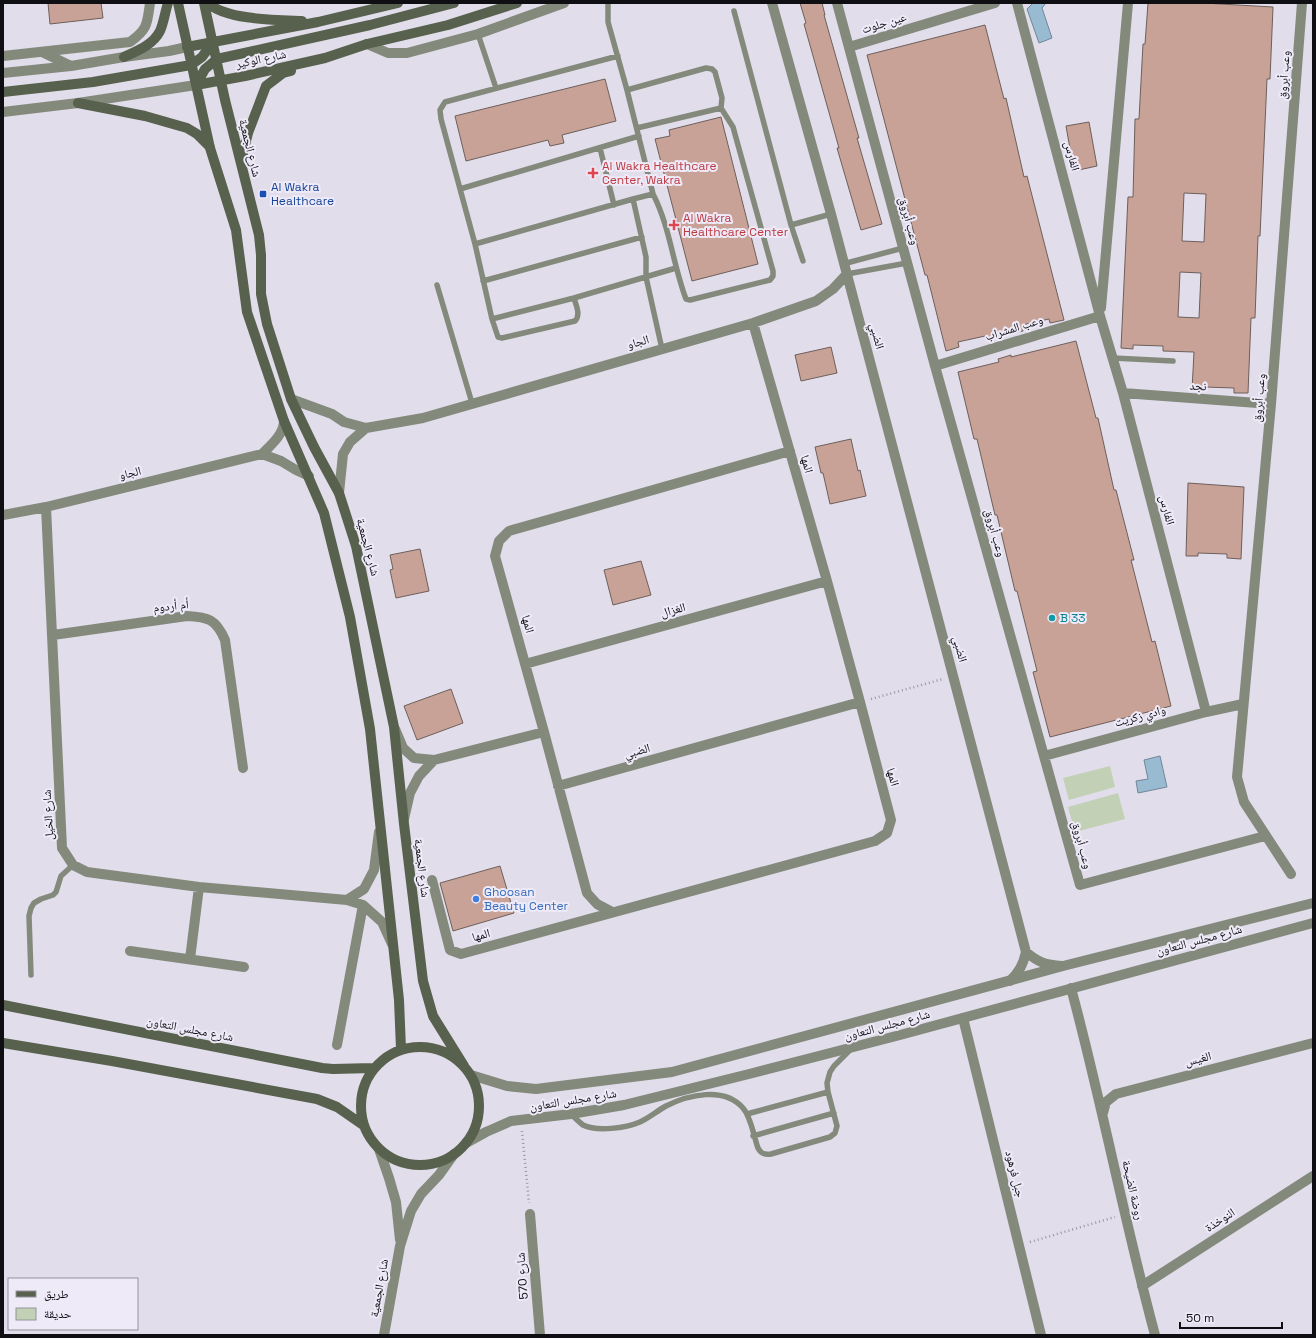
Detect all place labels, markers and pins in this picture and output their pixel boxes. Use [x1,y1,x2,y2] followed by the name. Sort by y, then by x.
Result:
[602,158,717,188] place label: Al Wakra Healthcare Center, Wakra
[587,167,599,179] marker: Al Wakra Healthcare Center, Wakra
[271,179,334,209] place label: Al Wakra Healthcare
[258,189,268,199] marker: Al Wakra Healthcare
[683,210,789,240] place label: Al Wakra Healthcare Center
[668,219,680,231] marker: Al Wakra Healthcare Center
[1060,610,1086,626] place label: B 33
[1047,613,1057,623] marker: B 33
[484,884,568,914] place label: Ghoosan Beauty Center
[471,894,481,904] marker: Ghoosan Beauty Center

